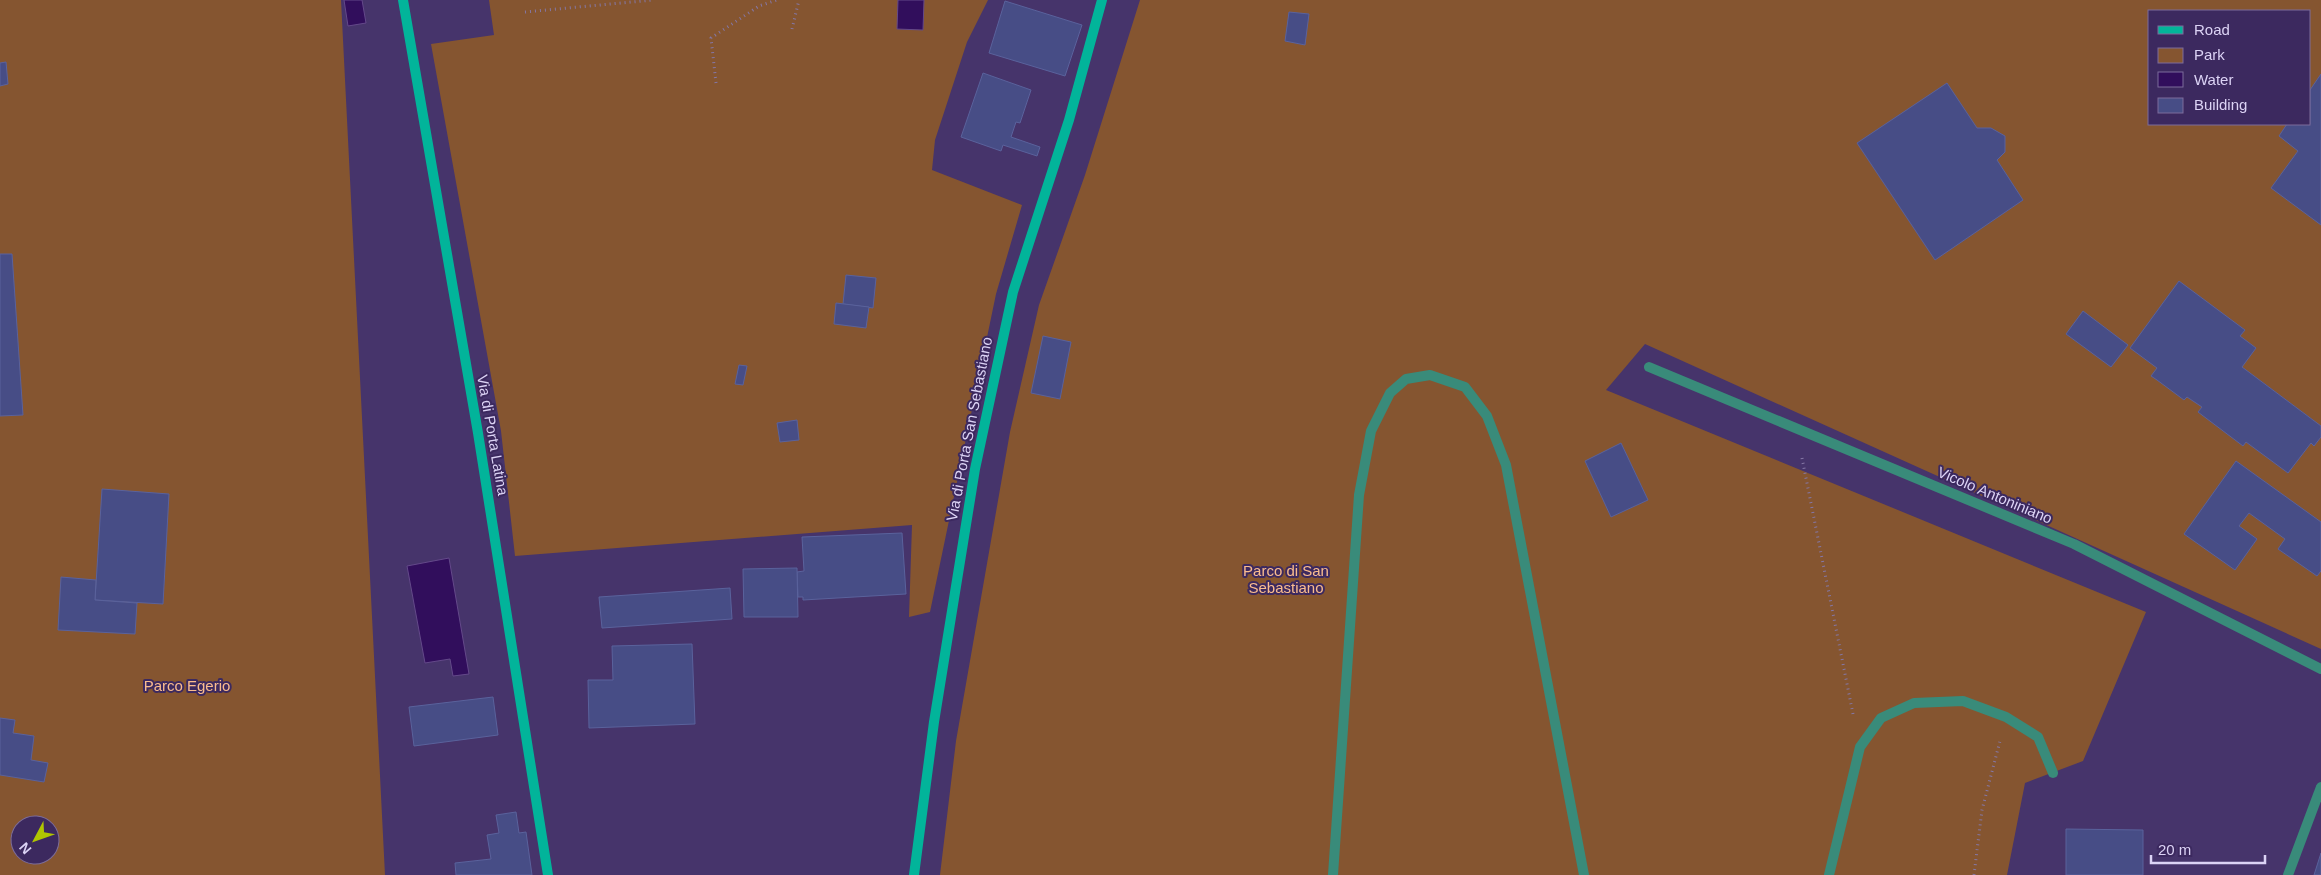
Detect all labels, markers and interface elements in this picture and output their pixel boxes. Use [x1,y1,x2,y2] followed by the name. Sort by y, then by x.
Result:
[2148,10,2311,125] legend
[2194,21,2230,38] text: Road
[2194,46,2225,63] text: Park
[2194,71,2233,88] text: Water
[2194,96,2247,113] text: Building
[943,335,995,523] street label: Via di Porta San Sebastiano
[474,373,512,497] street label: Via di Porta Latina
[1935,463,2055,527] street label: Vicolo Antoniniano
[1243,562,1329,596] park label: Parco di San Sebastiano
[144,677,230,694] park label: Parco Egerio
[10,815,60,865] north arrow
[2151,832,2265,864] scale bar
[16,839,35,858] text: N
[2158,841,2191,858] text: 20 m

